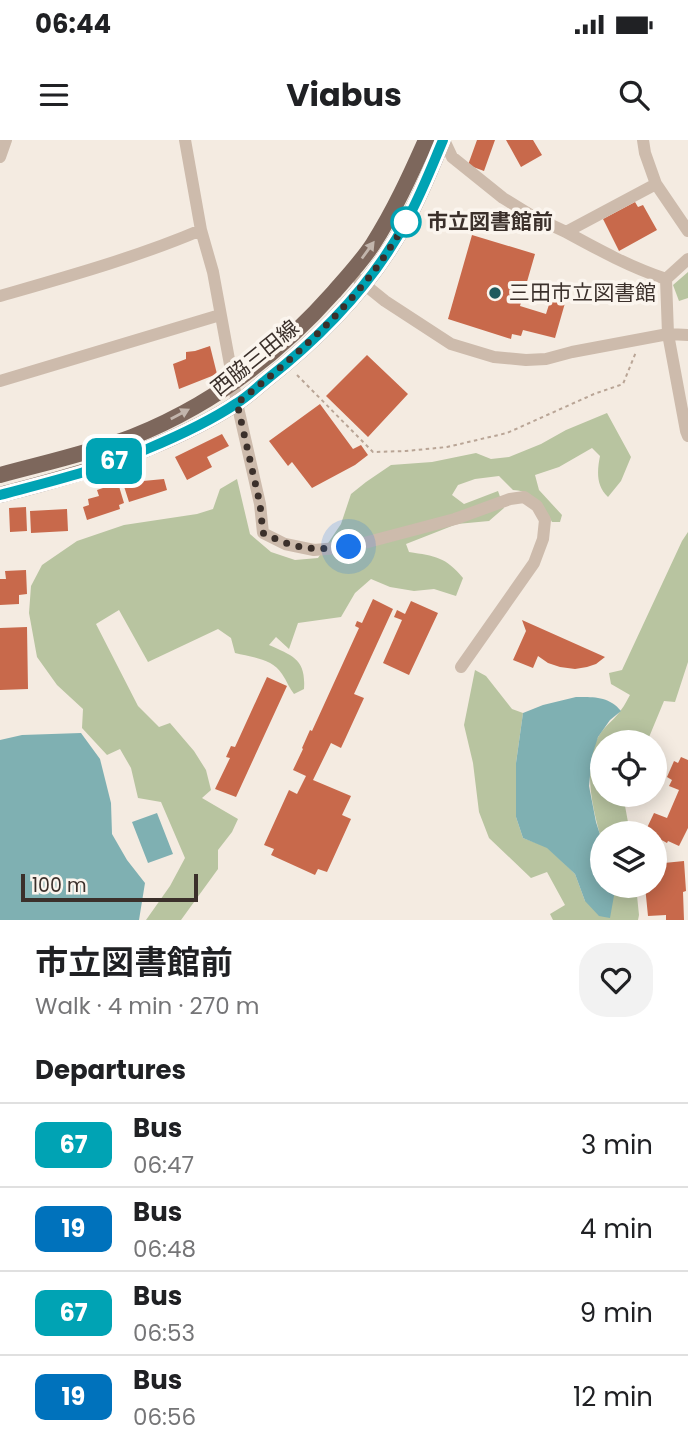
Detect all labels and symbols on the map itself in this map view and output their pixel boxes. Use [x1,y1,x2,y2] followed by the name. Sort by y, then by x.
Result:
[391,207,421,237] marker: 市立図書館前
[427,207,553,236] place label: 市立図書館前
[361,240,375,259] one-way arrow
[509,278,656,307] place label: 三田市立図書館
[487,285,503,301] marker: 三田市立図書館
[205,313,305,402] street label: 西脇三田線
[170,408,190,419] one-way arrow
[82,438,146,484] line badge: 67
[331,529,366,564] your location
[21,871,198,903] scale bar

